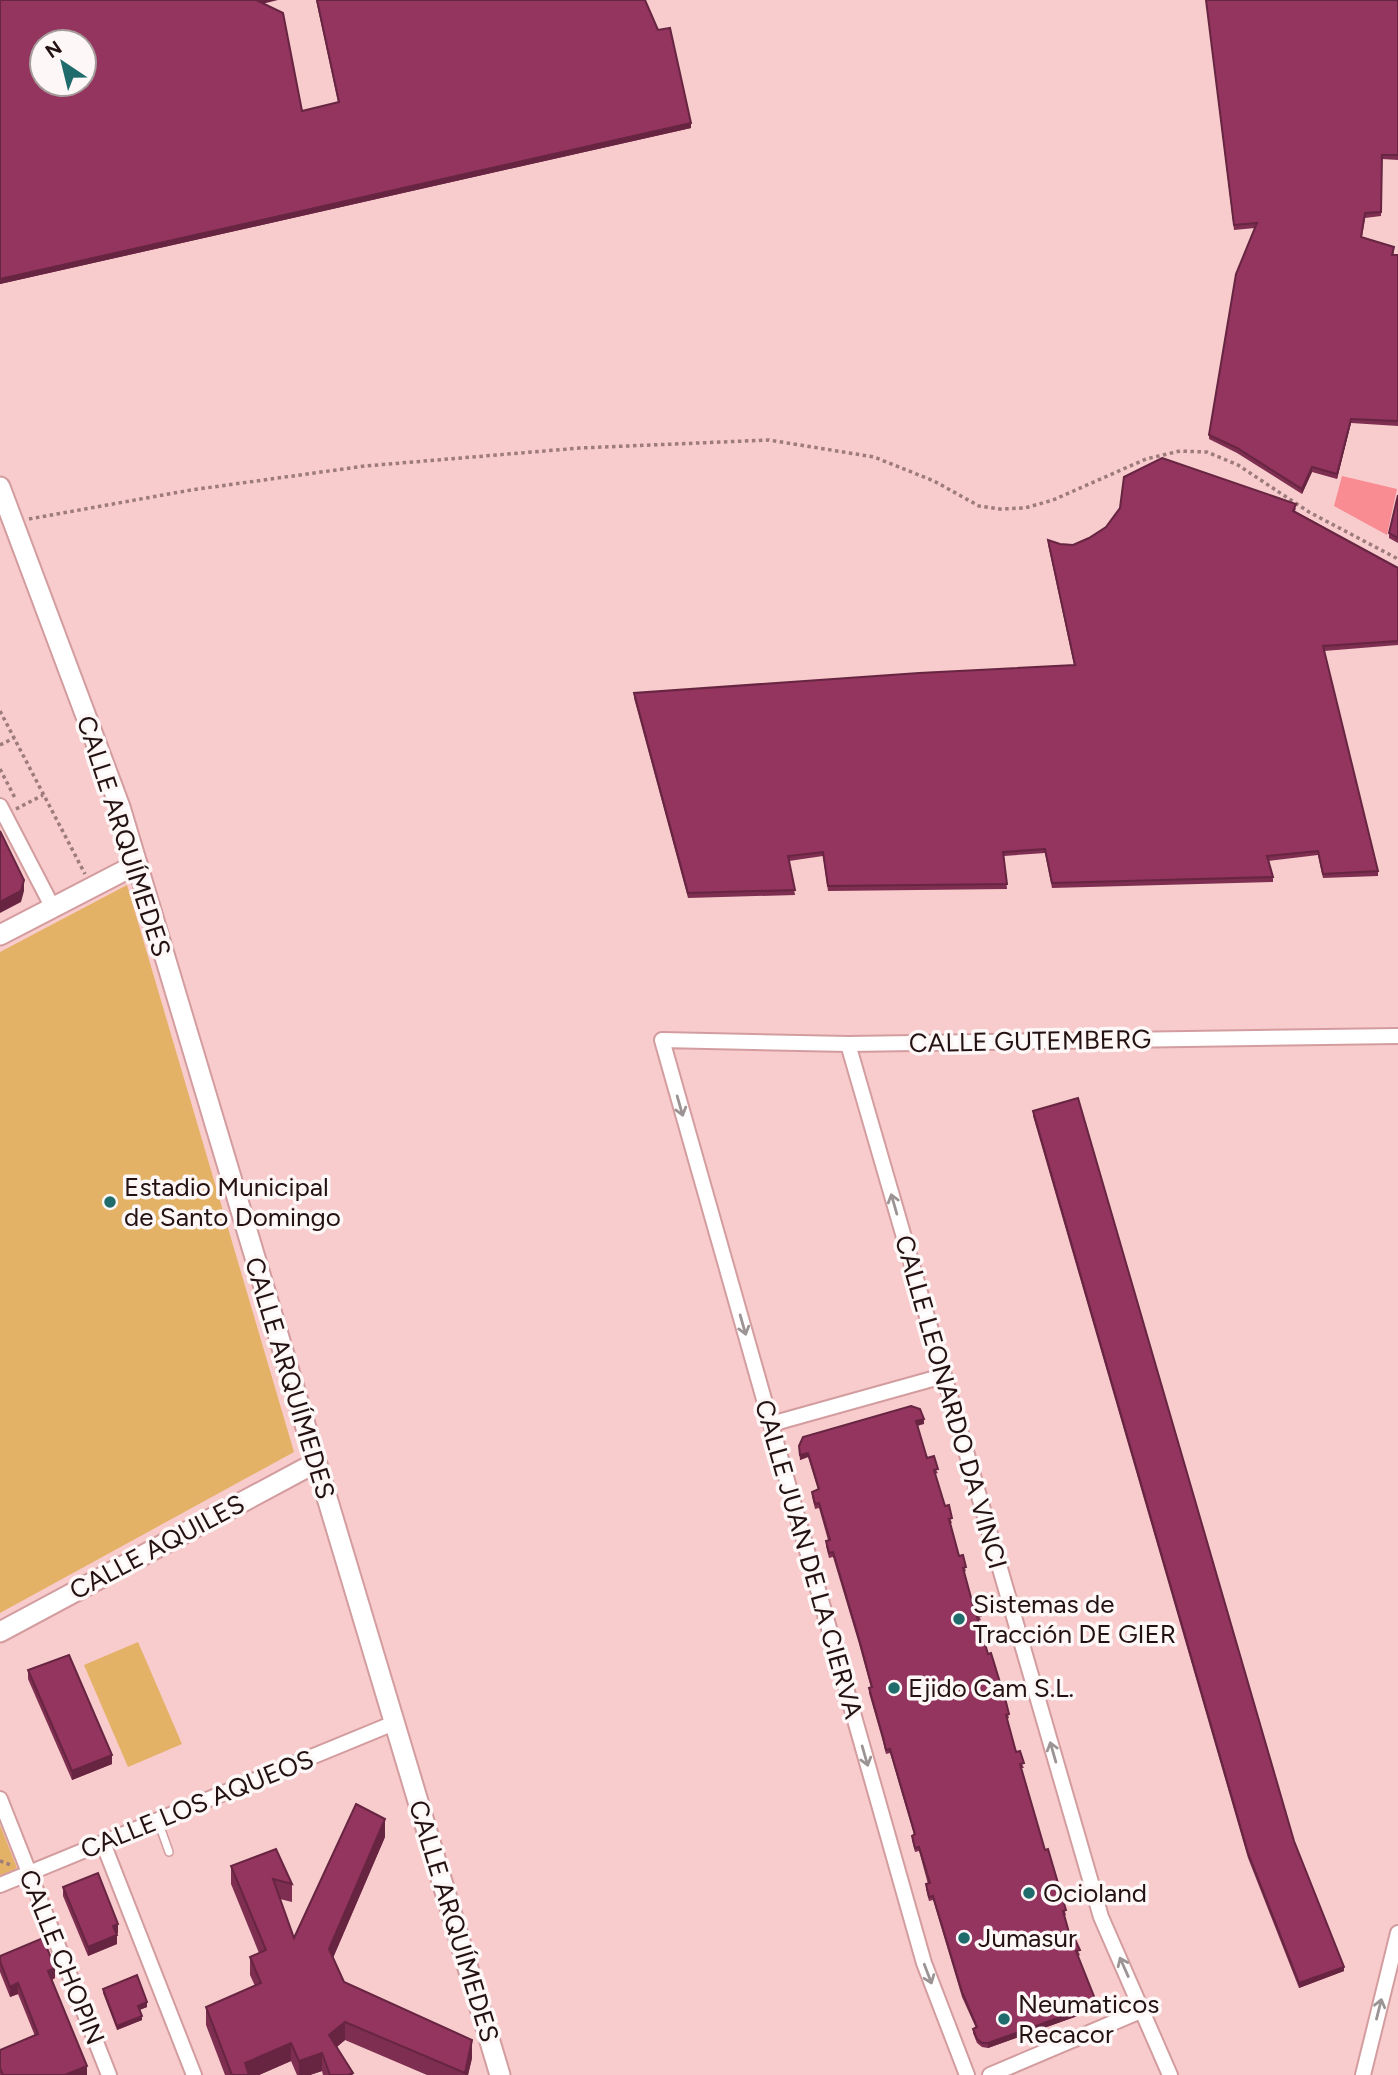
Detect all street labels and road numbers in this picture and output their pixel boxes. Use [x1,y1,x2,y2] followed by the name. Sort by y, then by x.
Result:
[70,711,178,961] street label: CALLE ARQUÍMEDES
[909,1023,1151,1059] street label: CALLE GUTEMBERG
[888,1231,1014,1573] street label: CALLE LEONARDO DA VINCI
[238,1253,342,1503] street label: CALLE ARQUÍMEDES
[748,1396,870,1723] street label: CALLE JUAN DE LA CIERVA
[64,1487,250,1607] street label: CALLE AQUILES
[76,1743,318,1865] street label: CALLE LOS AQUEOS
[402,1796,506,2046] street label: CALLE ARQUÍMEDES
[12,1865,112,2049] street label: CALLE CHOPIN

